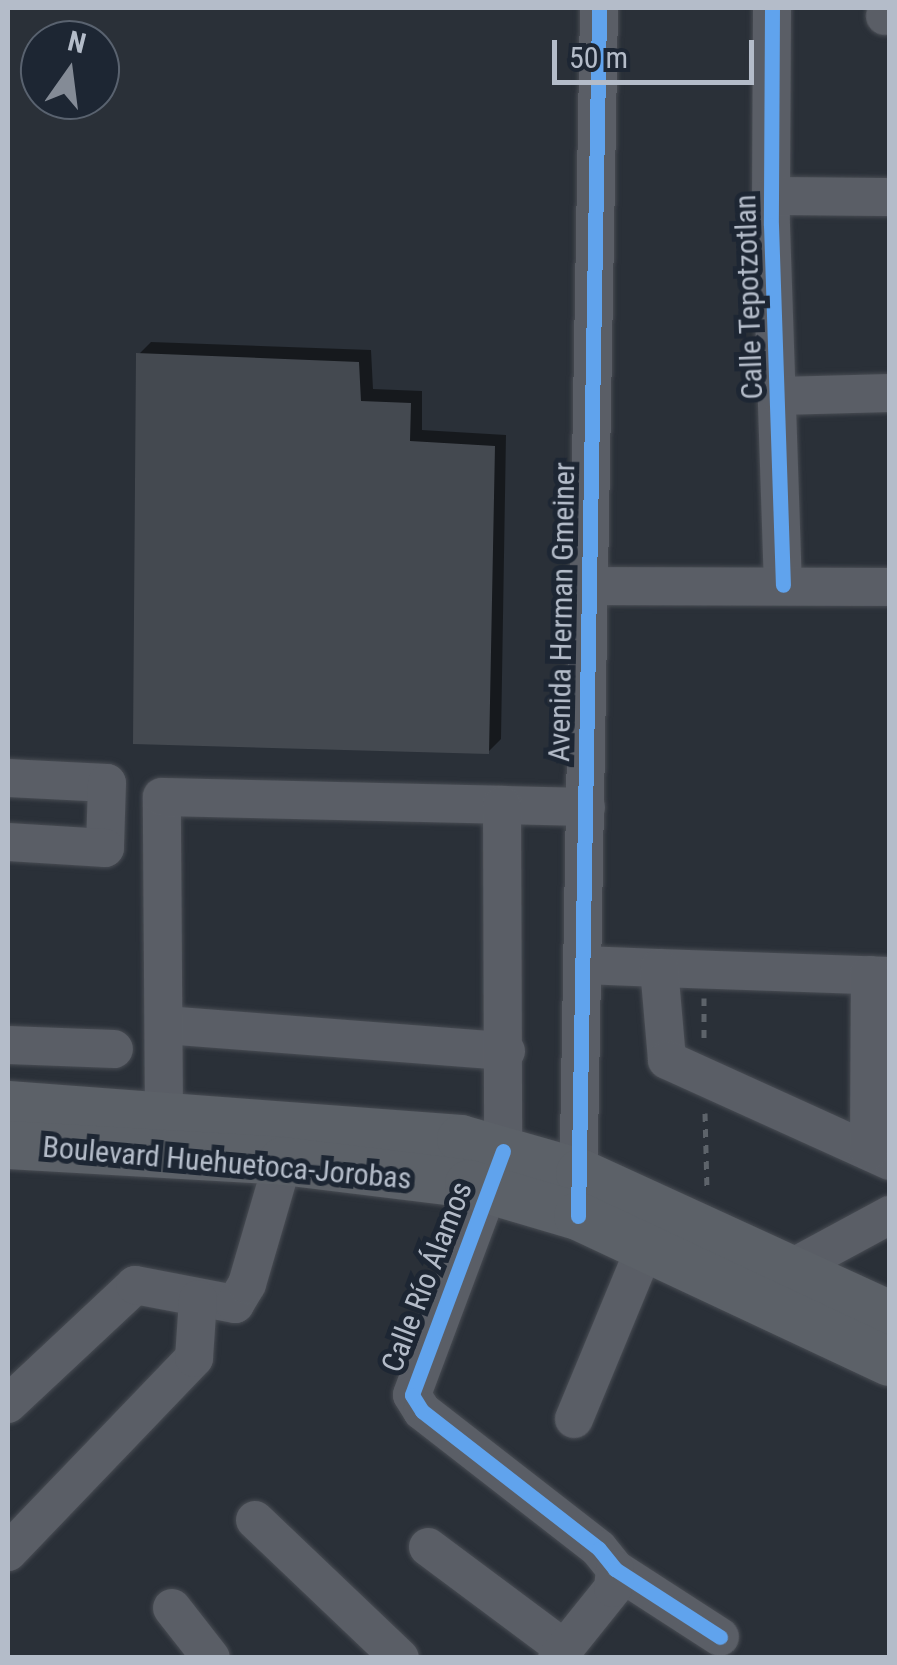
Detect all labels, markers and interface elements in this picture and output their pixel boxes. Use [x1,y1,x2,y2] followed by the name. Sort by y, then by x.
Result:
[20,20,120,120] north arrow
[557,20,760,82] scale bar
[65,24,89,60] text: N
[569,40,628,75] text: 50 m
[727,194,771,400] street label: Calle Tepotzotlan
[541,462,583,762] street label: Avenida Herman Gmeiner
[41,1129,413,1197] street label: Boulevard Huehuetoca-Jorobas
[374,1177,480,1377] street label: Calle Río Álamos

